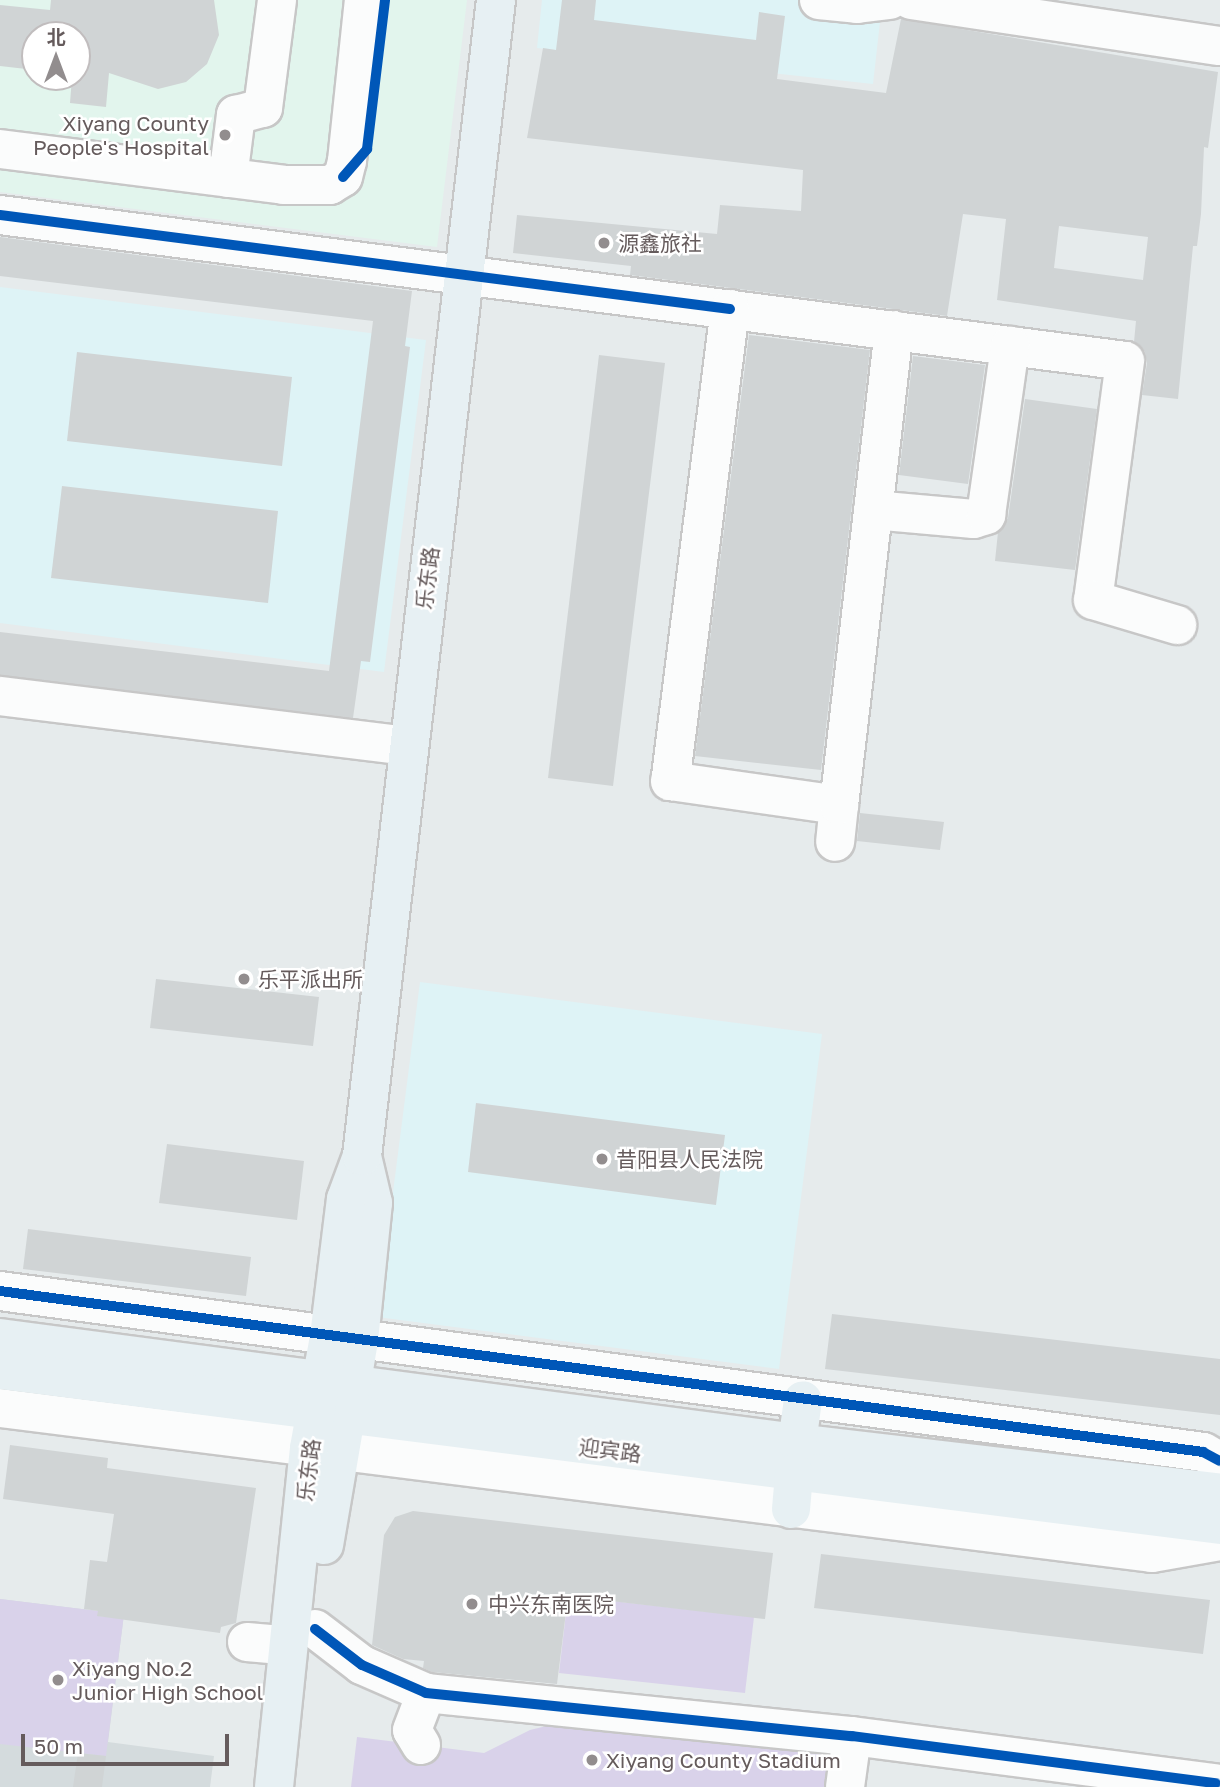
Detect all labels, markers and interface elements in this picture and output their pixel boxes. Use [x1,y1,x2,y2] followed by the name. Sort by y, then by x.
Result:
[21,21,91,91] north arrow
[46,25,66,48] text: 北
[33,110,209,160] place label: Xiyang County People's Hospital
[215,125,235,145] marker: Xiyang County People's Hospital
[618,230,702,256] place label: 源鑫旅社
[596,235,612,251] marker: 源鑫旅社
[411,545,443,611] street label: 乐东路
[258,966,363,992] place label: 乐平派出所
[236,971,252,987] marker: 乐平派出所
[616,1146,763,1172] place label: 昔阳县人民法院
[594,1151,610,1167] marker: 昔阳县人民法院
[577,1434,643,1466] street label: 迎宾路
[292,1437,324,1503] street label: 乐东路
[488,1591,614,1617] place label: 中兴东南医院
[462,1594,482,1614] marker: 中兴东南医院
[72,1655,263,1705] place label: Xiyang No.2 Junior High School
[50,1672,66,1688] marker: Xiyang No.2 Junior High School
[24,1720,233,1764] scale bar
[34,1733,83,1759] text: 50 m
[606,1747,841,1773] place label: Xiyang County Stadium
[584,1752,600,1768] marker: Xiyang County Stadium

